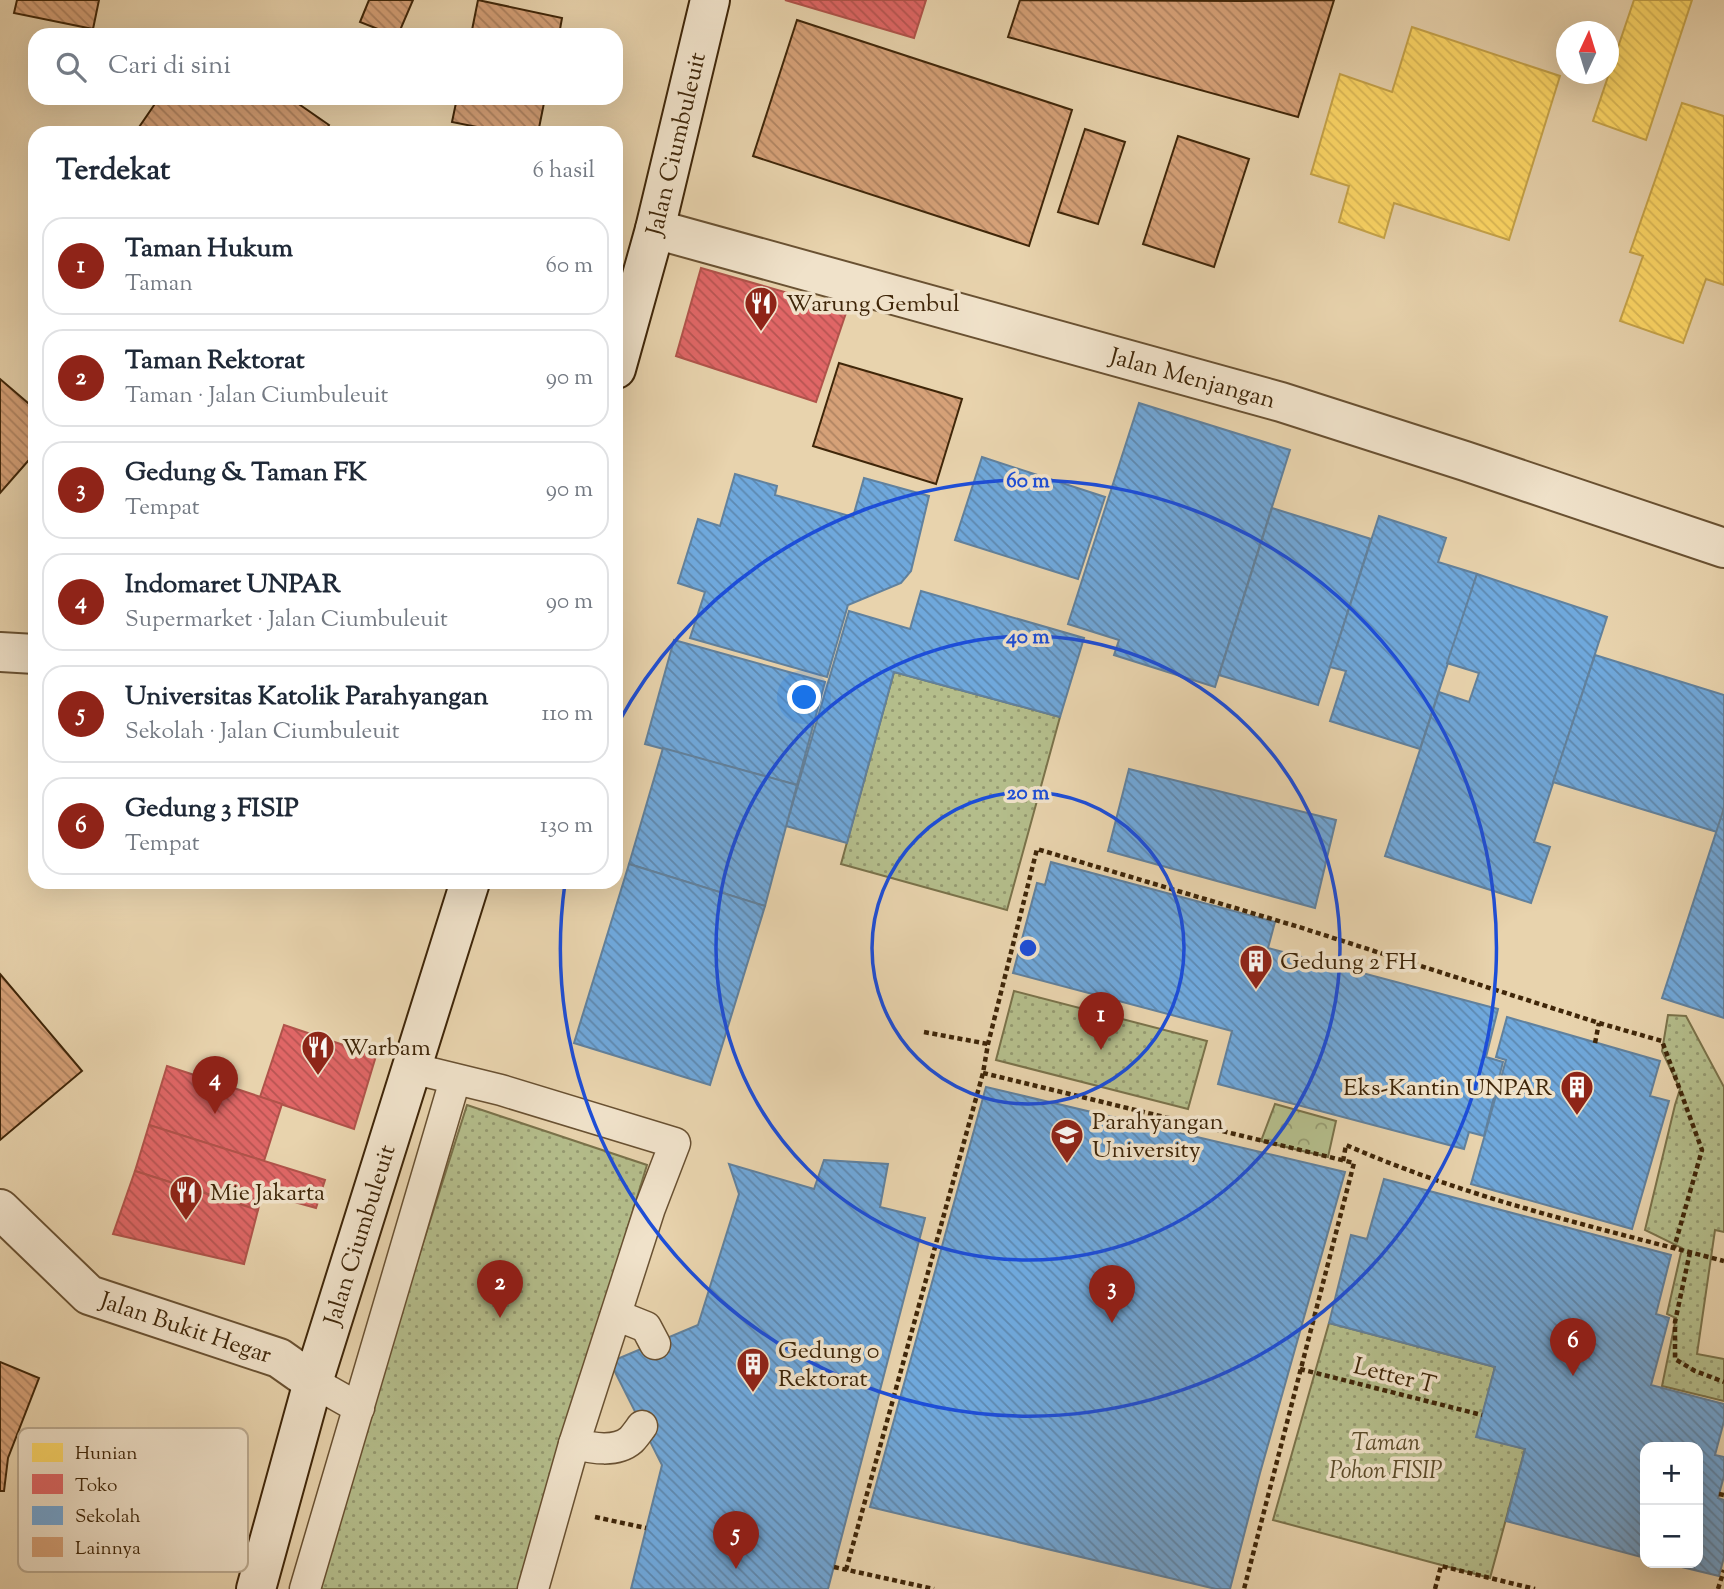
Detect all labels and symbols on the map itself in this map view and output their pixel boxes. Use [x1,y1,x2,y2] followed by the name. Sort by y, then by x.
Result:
[1556,21,1619,84] north arrow
[638,49,716,242] street label: Jalan Ciumbuleuit
[742,284,780,333] restaurant icon: Warung Gembul
[786,288,960,322] place label: Warung Gembul
[1104,340,1279,419] street label: Jalan Menjangan
[1006,467,1050,497] text: 60 m
[1005,623,1050,653] text: 40 m
[787,680,821,714] your location
[1007,779,1050,809] text: 20 m
[1016,936,1040,960] centre of rings
[1237,942,1275,991] building icon: Gedung 2 FH
[1280,946,1417,980] place label: Gedung 2 FH
[1078,992,1124,1050] pin: 1
[299,1028,337,1077] restaurant icon: Warbam
[342,1032,431,1066] place label: Warbam
[192,1056,238,1114] pin: 4
[1558,1068,1596,1117] building icon: Eks-Kantin UNPAR
[1343,1072,1553,1106] place label: Eks-Kantin UNPAR
[1092,1106,1224,1168] place label: Parahyangan University
[1048,1116,1086,1165] school or university icon: Parahyangan University
[316,1141,405,1332] street label: Jalan Ciumbuleuit
[167,1173,205,1222] restaurant icon: Mie Jakarta
[210,1177,325,1211] place label: Mie Jakarta
[477,1260,523,1318] pin: 2
[1089,1265,1135,1323] pin: 3
[93,1284,276,1373] street label: Jalan Bukit Hegar
[1550,1318,1596,1376] pin: 6
[778,1335,879,1397] place label: Gedung 0 Rektorat
[734,1345,772,1394] building icon: Gedung 0 Rektorat
[1350,1350,1440,1404] street label: Letter T
[1329,1427,1443,1489] park label: Taman Pohon FISIP
[18,1428,248,1572] legend
[75,1441,138,1468] text: Hunian
[75,1473,117,1500] text: Toko
[75,1504,141,1531] text: Sekolah
[713,1511,759,1569] pin: 5
[75,1536,141,1563] text: Lainnya

